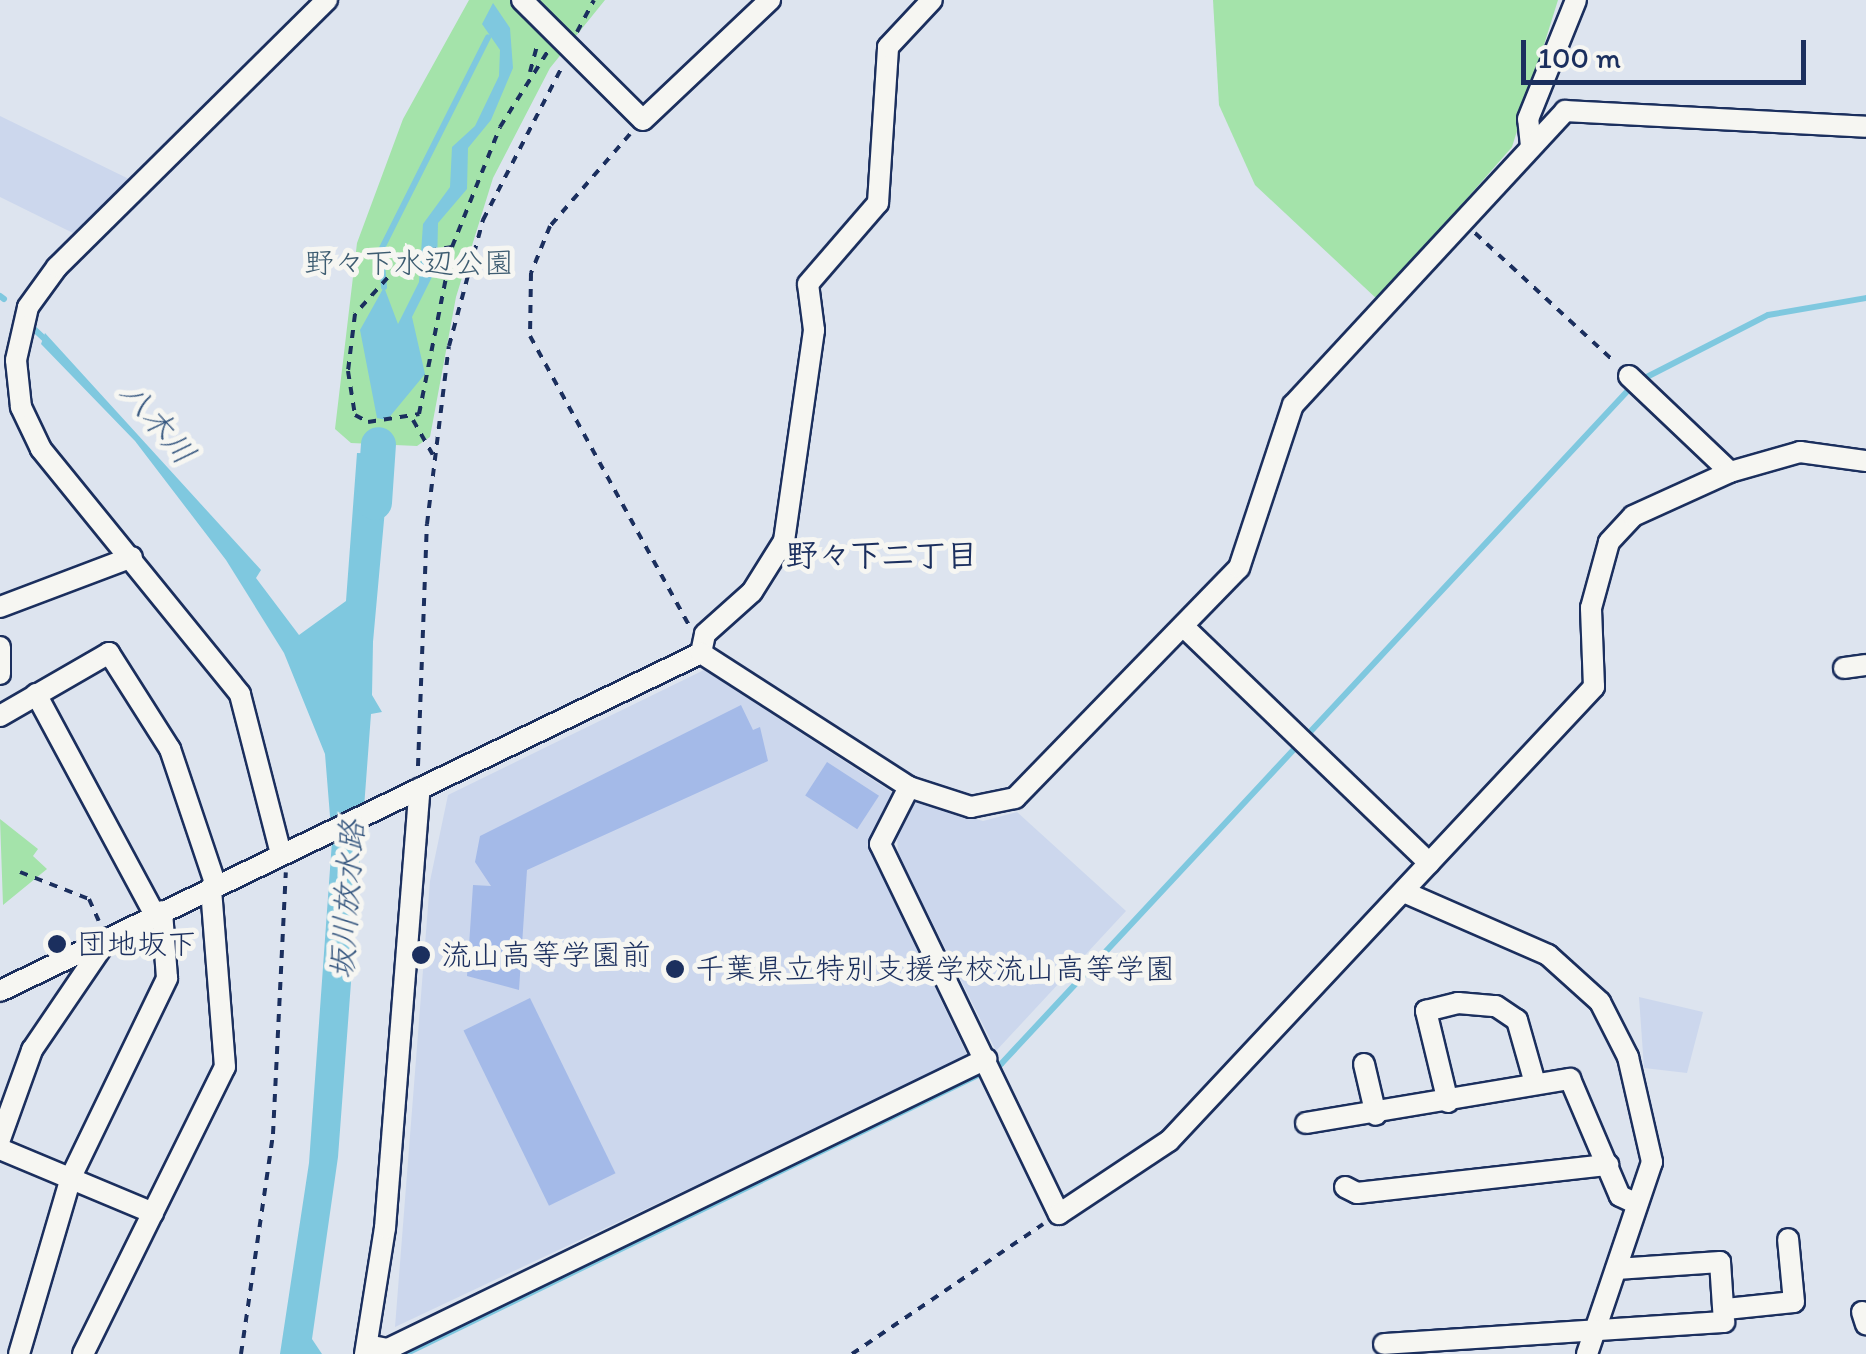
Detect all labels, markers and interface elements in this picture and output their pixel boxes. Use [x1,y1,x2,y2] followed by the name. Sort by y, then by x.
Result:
[1526,20,1811,82] scale bar
[1538,39,1621,76] text: 100 m
[304,245,514,281] park label: 野々下水辺公園
[112,374,204,472] water label: 八木川
[786,536,978,574] district label: 野々下二丁目
[322,819,372,981] water label: 坂川放水路
[77,926,197,962] place label: 団地坂下
[46,933,68,955] marker: 団地坂下
[441,937,651,973] place label: 流山高等学園前
[410,944,432,966] marker: 流山高等学園前
[695,951,1175,987] place label: 千葉県立特別支援学校流山高等学園
[664,958,686,980] marker: 千葉県立特別支援学校流山高等学園

